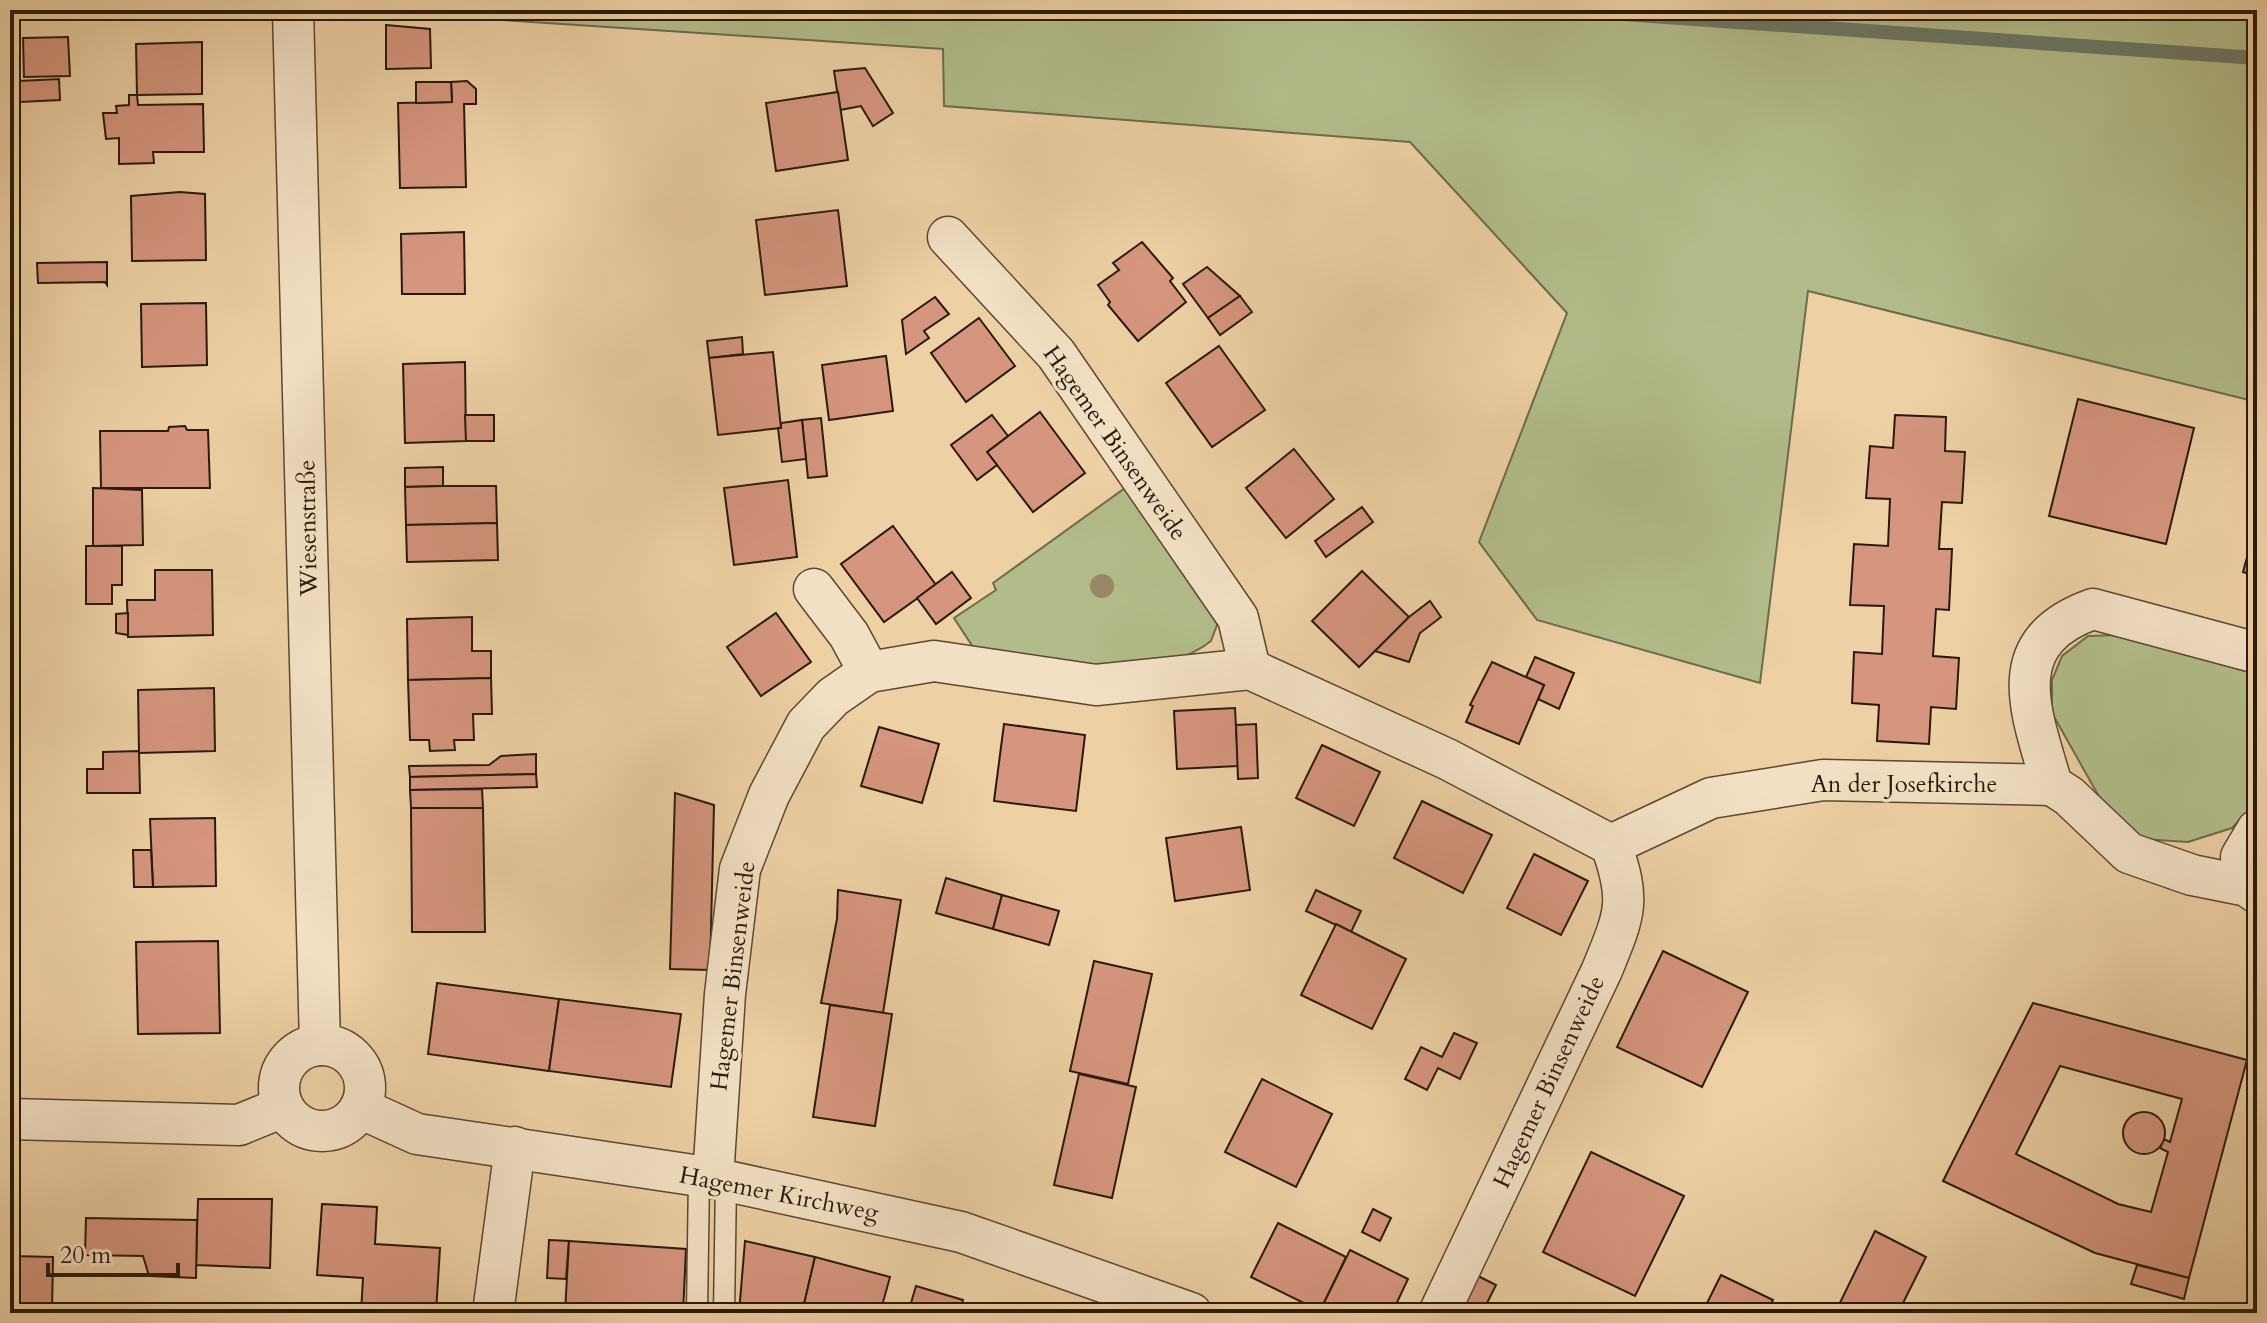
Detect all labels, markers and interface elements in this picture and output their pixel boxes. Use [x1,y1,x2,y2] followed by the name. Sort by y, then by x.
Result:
[1035,339,1195,547] street label: Hagemer Binsenweide
[290,459,326,598] street label: Wiesenstraße
[1811,768,1997,801] street label: An der Josefkirche
[703,859,763,1093] street label: Hagemer Binsenweide
[1485,970,1613,1194] street label: Hagemer Binsenweide
[677,1159,882,1230] street label: Hagemer Kirchweg
[48,1227,178,1277] scale bar
[60,1239,112,1272] text: 20 m

